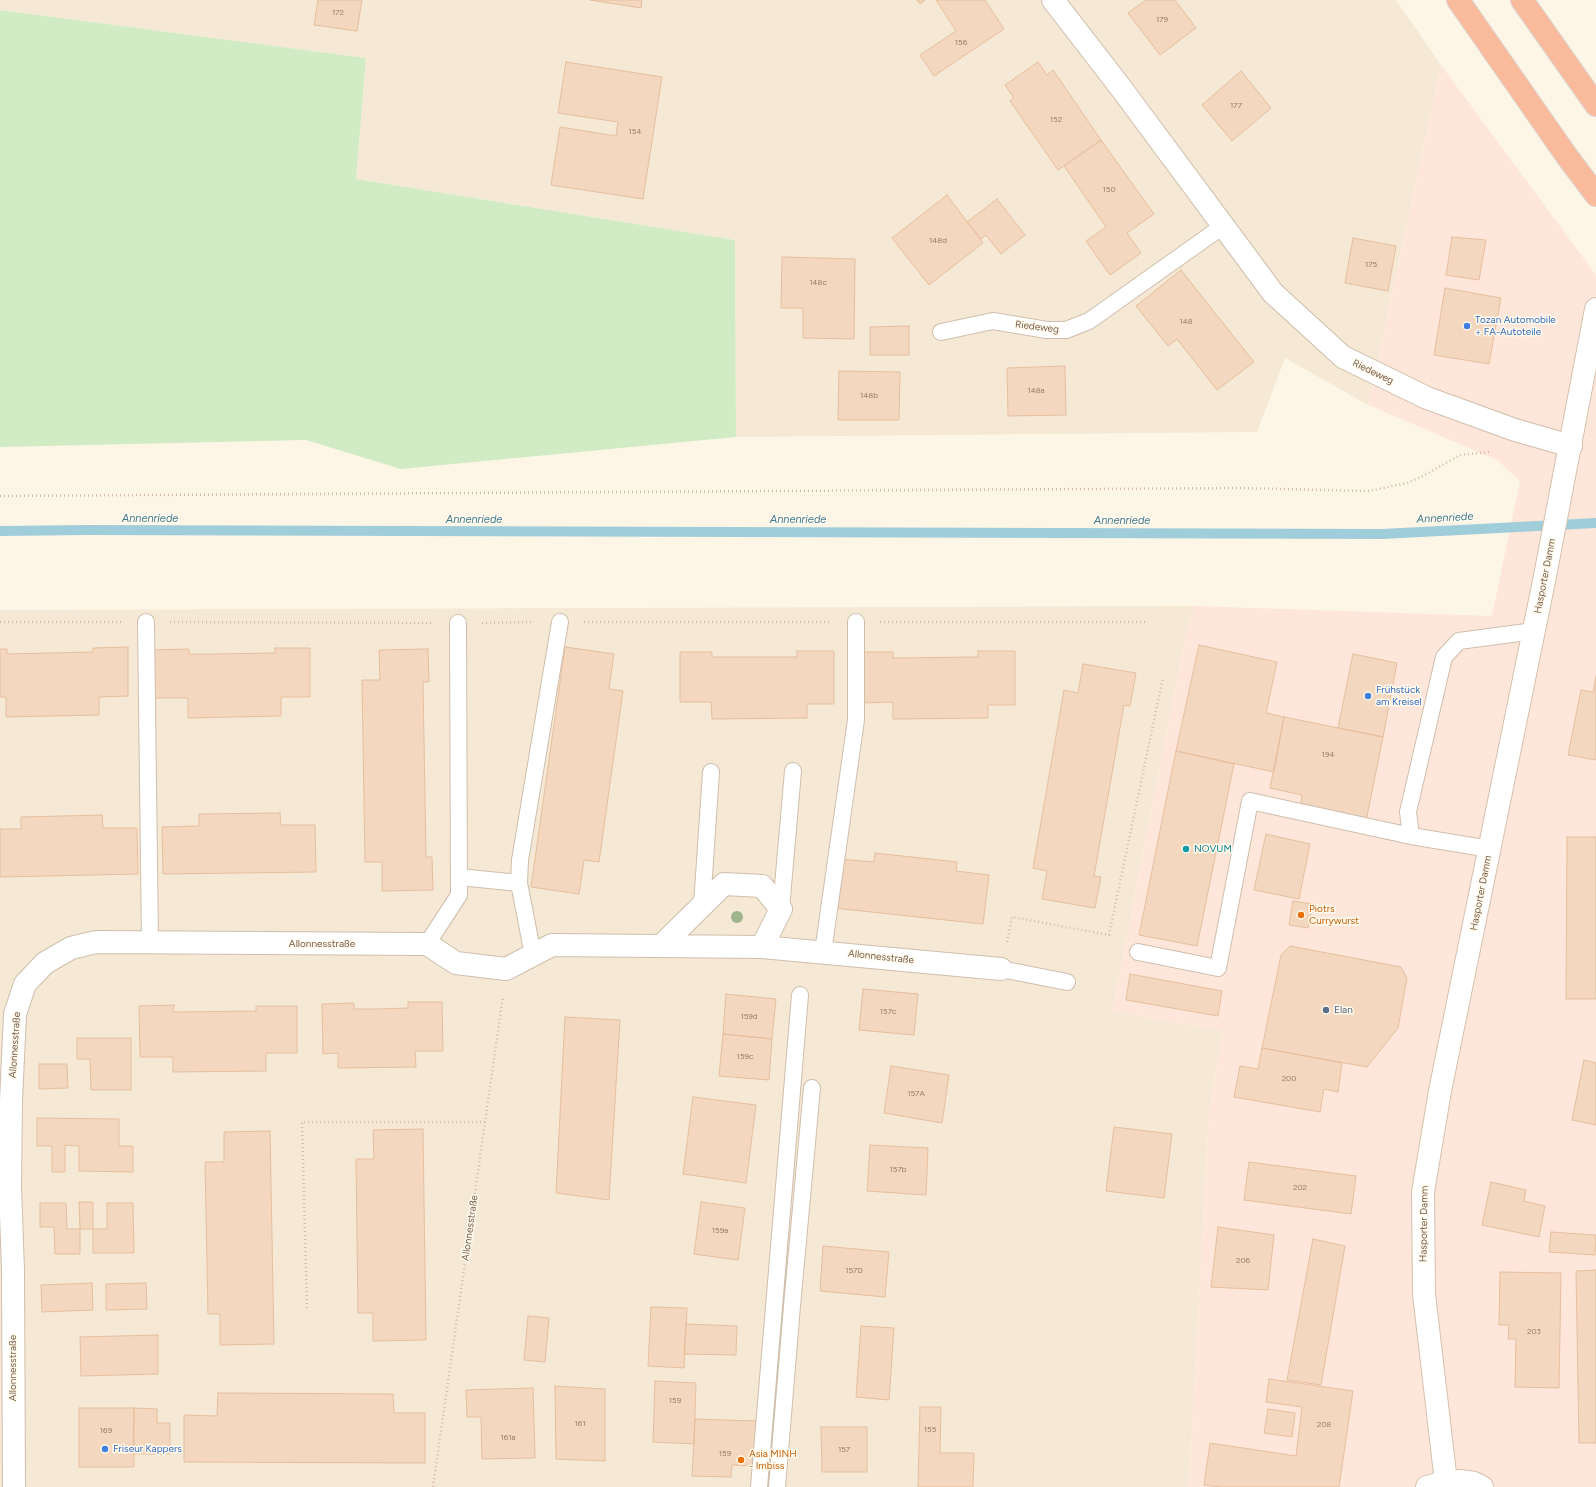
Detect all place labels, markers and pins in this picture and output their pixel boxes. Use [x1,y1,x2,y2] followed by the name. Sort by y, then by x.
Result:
[1475,314,1556,338] place label: Tozan Automobile + FA-Autoteile
[1462,321,1472,331] marker: Tozan Automobile + FA-Autoteile
[1376,684,1422,708] place label: Frühstück am Kreisel
[1363,691,1373,701] marker: Frühstück am Kreisel
[1194,843,1232,855] place label: NOVUM
[1181,844,1191,854] marker: NOVUM
[1309,903,1359,926] place label: Piotrs Currywurst
[1296,910,1306,920] marker: Piotrs Currywurst
[1334,1004,1353,1016] place label: Elan
[1321,1005,1331,1015] marker: Elan
[113,1443,182,1455] place label: Friseur Kappers
[100,1444,110,1454] marker: Friseur Kappers
[749,1448,797,1472] place label: Asia MINH - Imbiss
[736,1455,746,1465] marker: Asia MINH - Imbiss

